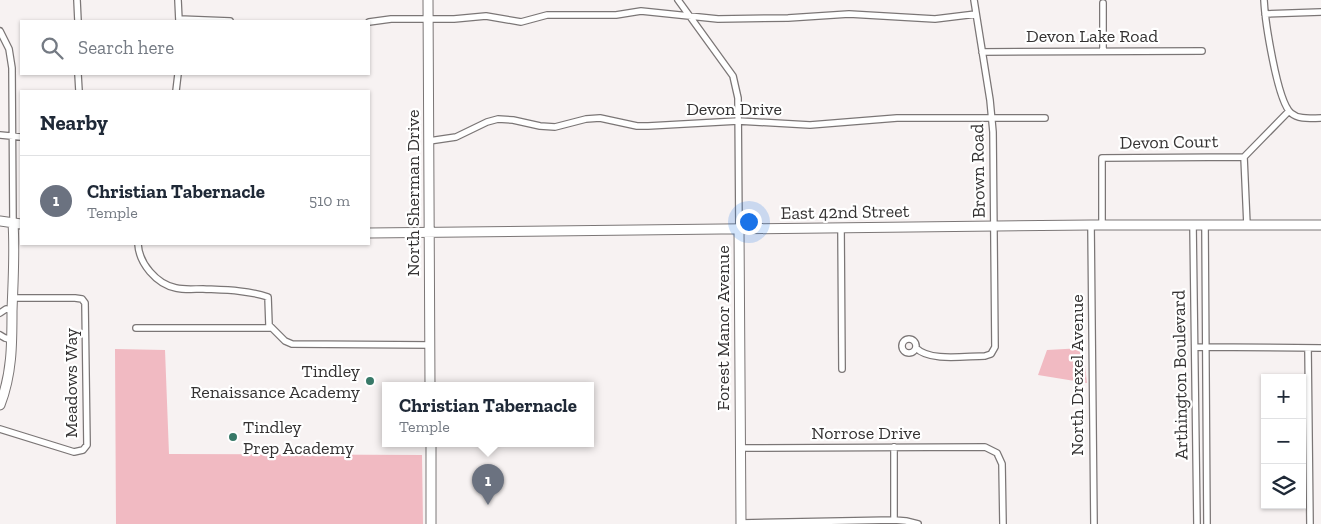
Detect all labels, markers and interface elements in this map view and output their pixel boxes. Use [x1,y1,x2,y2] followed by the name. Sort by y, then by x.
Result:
[20,20,370,75] search box
[1026,25,1158,47] street label: Devon Lake Road
[38,34,66,62] icon: search
[78,36,174,59] text: Search here
[686,98,782,120] street label: Devon Drive
[402,109,424,277] street label: North Sherman Drive
[40,110,108,135] text: Nearby
[966,124,990,218] street label: Brown Road
[1120,130,1219,154] street label: Devon Court
[87,180,265,203] text: Christian Tabernacle
[53,191,59,210] text: 1
[309,191,350,210] text: 510 m
[781,200,910,224] street label: East 42nd Street
[87,203,138,222] text: Temple
[736,209,762,235] your location
[712,245,734,411] street label: Forest Manor Avenue
[1168,290,1192,460] street label: Arthington Boulevard
[1066,294,1088,456] street label: North Drexel Avenue
[60,327,82,438] street label: Meadows Way
[190,360,361,403] place label: Tindley Renaissance Academy
[1261,374,1306,509] map controls
[1261,374,1306,419] button: +
[364,375,376,387] marker: Tindley Renaissance Academy
[382,382,594,447] popup
[399,394,577,417] text: Christian Tabernacle
[243,416,355,459] place label: Tindley Prep Academy
[399,417,450,436] text: Temple
[1261,419,1306,464] button: −
[811,422,921,444] street label: Norrose Drive
[227,431,239,443] marker: Tindley Prep Academy
[472,464,504,505] pin: 1
[1261,464,1306,509] button: layers

